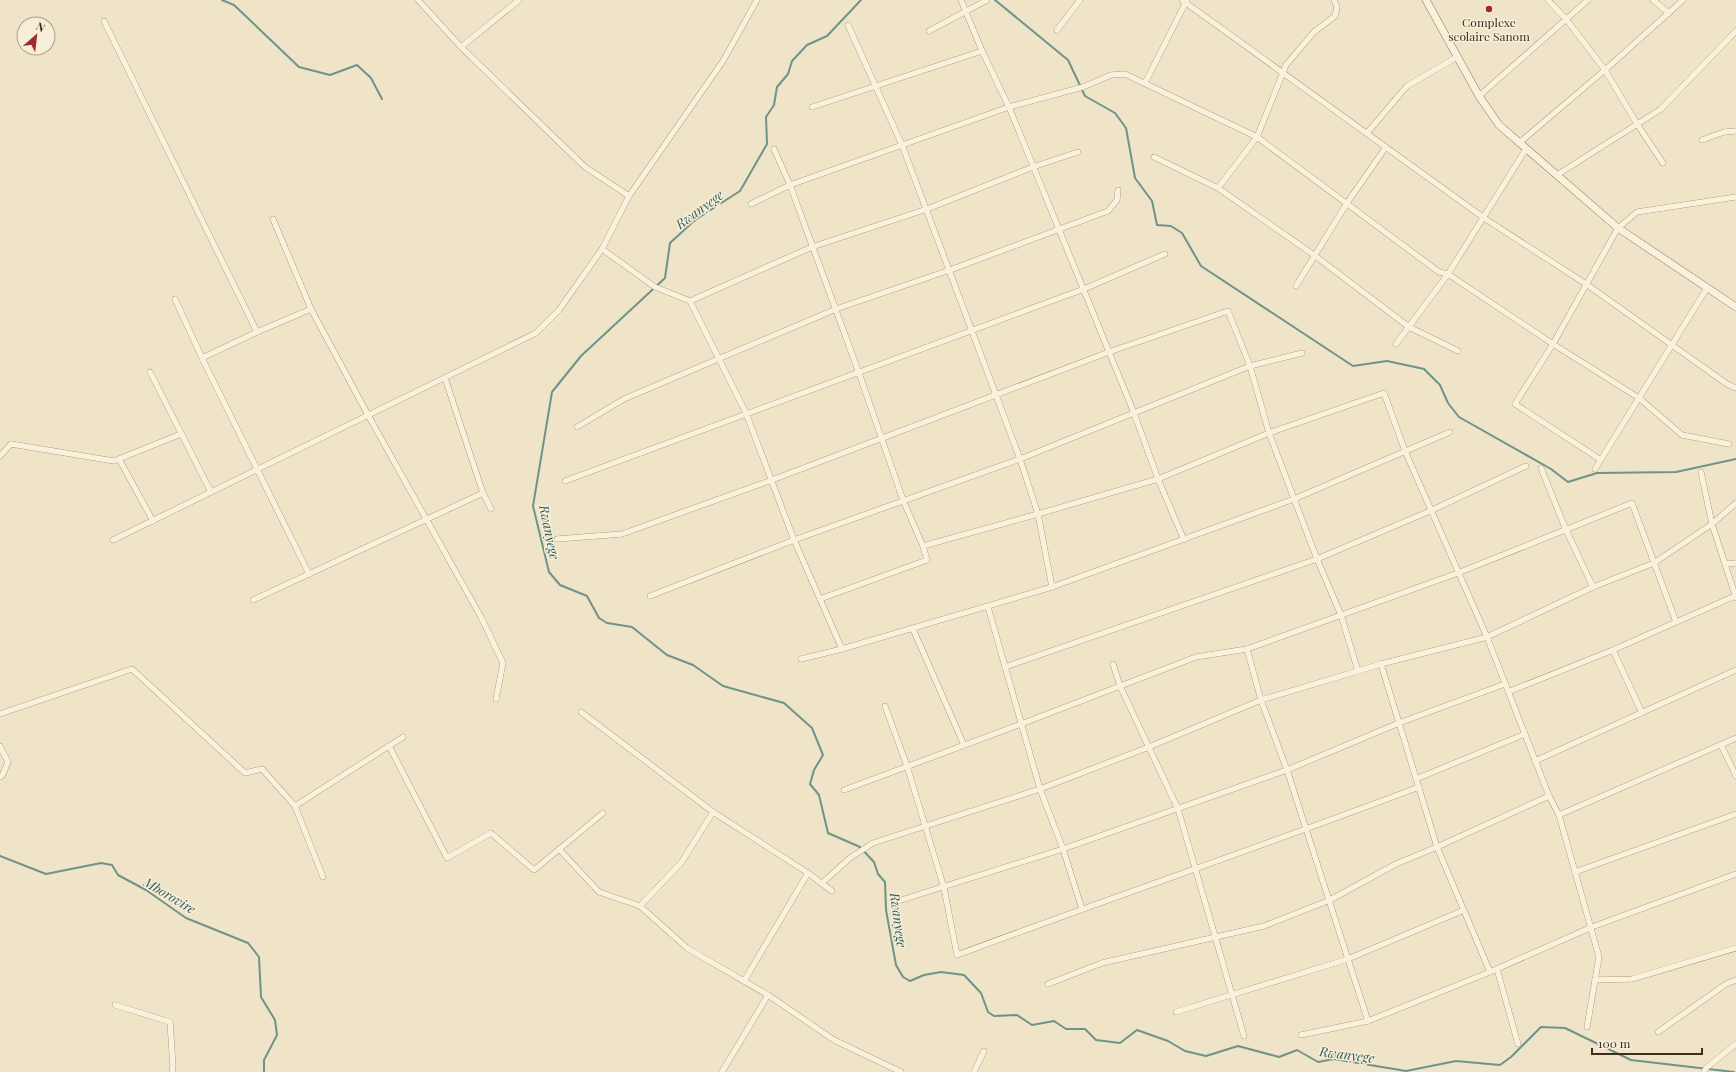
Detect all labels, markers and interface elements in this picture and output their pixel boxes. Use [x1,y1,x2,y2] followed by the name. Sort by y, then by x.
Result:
[1484,4,1494,14] marker: Complexe scolaire Sanom
[1448,14,1530,44] place label: Complexe scolaire Sanom
[16,16,56,56] north arrow
[34,18,48,35] text: N
[671,186,727,233] water label: Rwanyege
[536,502,564,561] water label: Rwanyege
[140,872,199,917] water label: Mborovire
[887,891,911,949] water label: Rwanyege
[1592,1030,1702,1056] scale bar
[1598,1035,1631,1051] text: 100 m
[1318,1042,1376,1066] water label: Rwanyege

